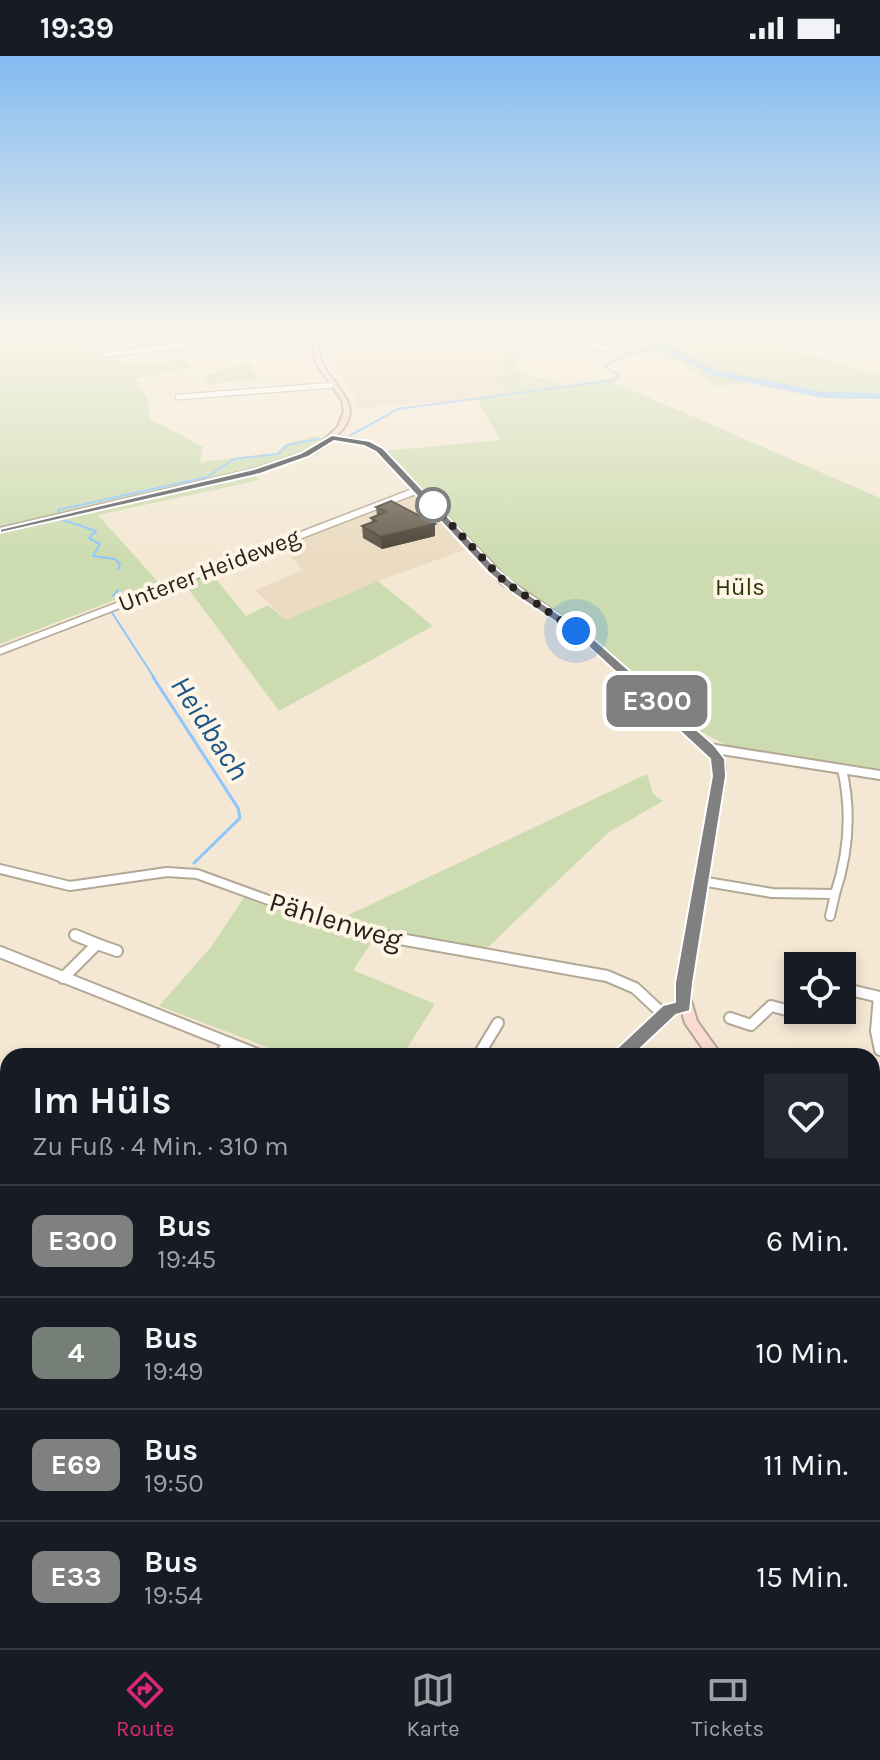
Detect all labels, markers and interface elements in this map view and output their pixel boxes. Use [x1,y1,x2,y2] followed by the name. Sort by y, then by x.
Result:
[40,10,114,46] text: 19:39
[416,488,450,522] unlabelled marker
[114,522,304,618] street label: Unterer Heideweg
[715,573,765,601] park label: Hüls
[556,611,596,651] your location
[163,669,257,787] water label: Heidbach
[601,675,713,727] line badge: E300
[622,684,692,717] text: E300
[265,885,407,956] street label: Pählenweg
[784,952,856,1024] map controls
[784,952,856,1024] button: locate
[764,1074,848,1158] button: heart
[32,1078,172,1123] text: Im Hüls
[32,1131,289,1162] text: Zu Fuß · 4 Min. · 310 m
[157,1208,211,1244] text: Bus
[766,1223,848,1259] text: 6 Min.
[48,1224,117,1257] text: E300
[157,1244,216,1275] text: 19:45
[144,1320,198,1356] text: Bus
[755,1335,848,1371] text: 10 Min.
[68,1336,84,1369] text: 4
[144,1356,203,1387] text: 19:49
[144,1432,198,1468] text: Bus
[763,1447,848,1483] text: 11 Min.
[51,1448,101,1481] text: E69
[144,1468,204,1499] text: 19:50
[144,1544,198,1580] text: Bus
[756,1559,848,1595] text: 15 Min.
[50,1560,102,1593] text: E33
[144,1580,203,1611] text: 19:54
[116,1668,174,1742] tab: Route
[406,1668,459,1742] tab: Karte
[692,1668,764,1742] tab: Tickets

